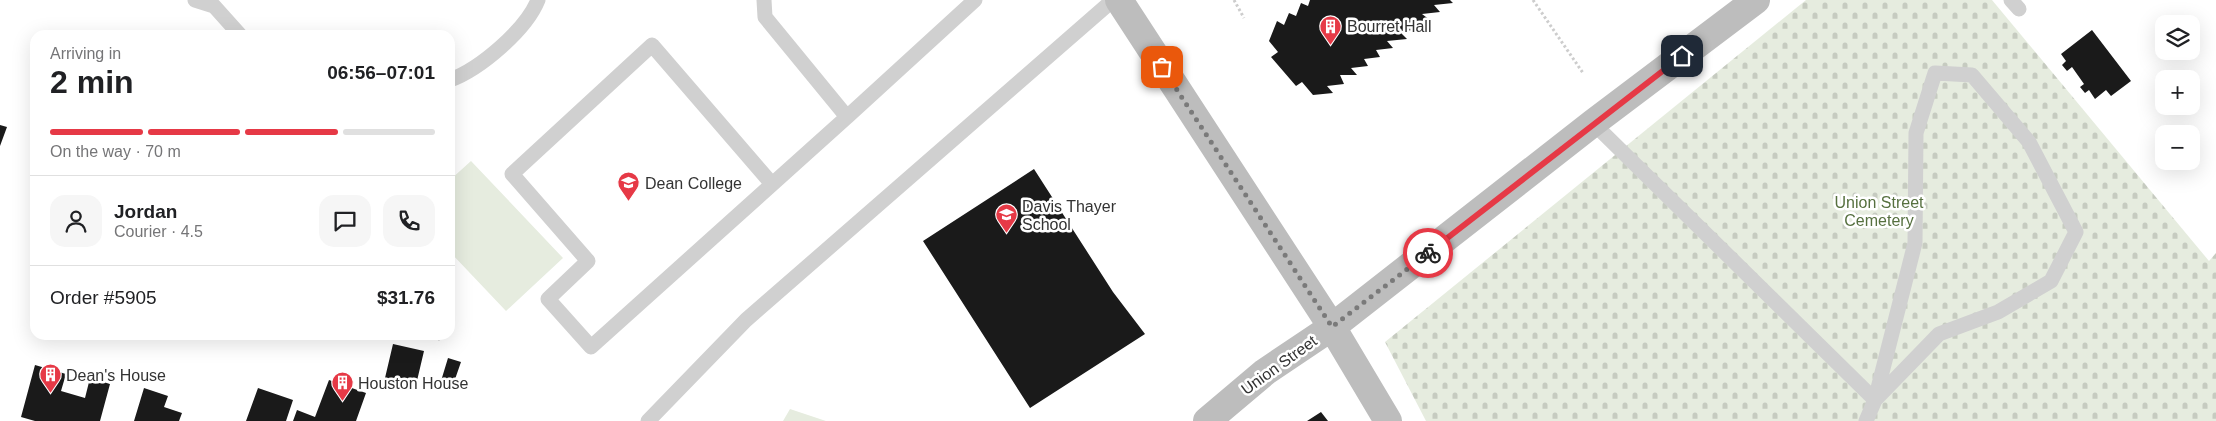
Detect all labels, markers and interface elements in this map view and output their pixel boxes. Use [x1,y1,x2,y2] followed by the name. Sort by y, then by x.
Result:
[1319,14,1343,45] building icon: Bourret Hall
[2155,15,2200,170] map controls
[2155,15,2200,60] button: layers
[1347,18,1431,35] place label: Bourret Hall
[1661,35,1703,77] pin
[1668,42,1696,70] icon: home
[50,45,121,62] text: Arriving in
[1141,46,1183,88] pin
[1148,53,1176,81] icon: bag
[327,62,435,83] text: 06:56–07:01
[50,64,134,100] text: 2 min
[2155,70,2200,115] button: +
[2155,125,2200,170] button: −
[50,143,181,160] text: On the way · 70 m
[617,171,641,202] school or university icon: Dean College
[645,175,742,192] place label: Dean College
[1835,194,1924,229] park label: Union Street Cemetery
[50,195,102,247] button: person
[319,195,371,247] button: chat
[383,195,435,247] button: phone
[1022,198,1117,233] place label: Davis Thayer School
[114,201,177,222] text: Jordan
[994,203,1018,234] school or university icon: Davis Thayer School
[114,223,203,240] text: Courier · 4.5
[1403,228,1453,278] courier
[1414,239,1442,267] icon: bike
[50,287,157,308] text: Order #5905
[377,287,435,308] text: $31.76
[1238,332,1320,398] street label: Union Street
[38,363,62,394] building icon: Dean's House
[66,367,166,384] place label: Dean's House
[330,371,354,402] building icon: Houston House
[358,375,468,392] place label: Houston House

